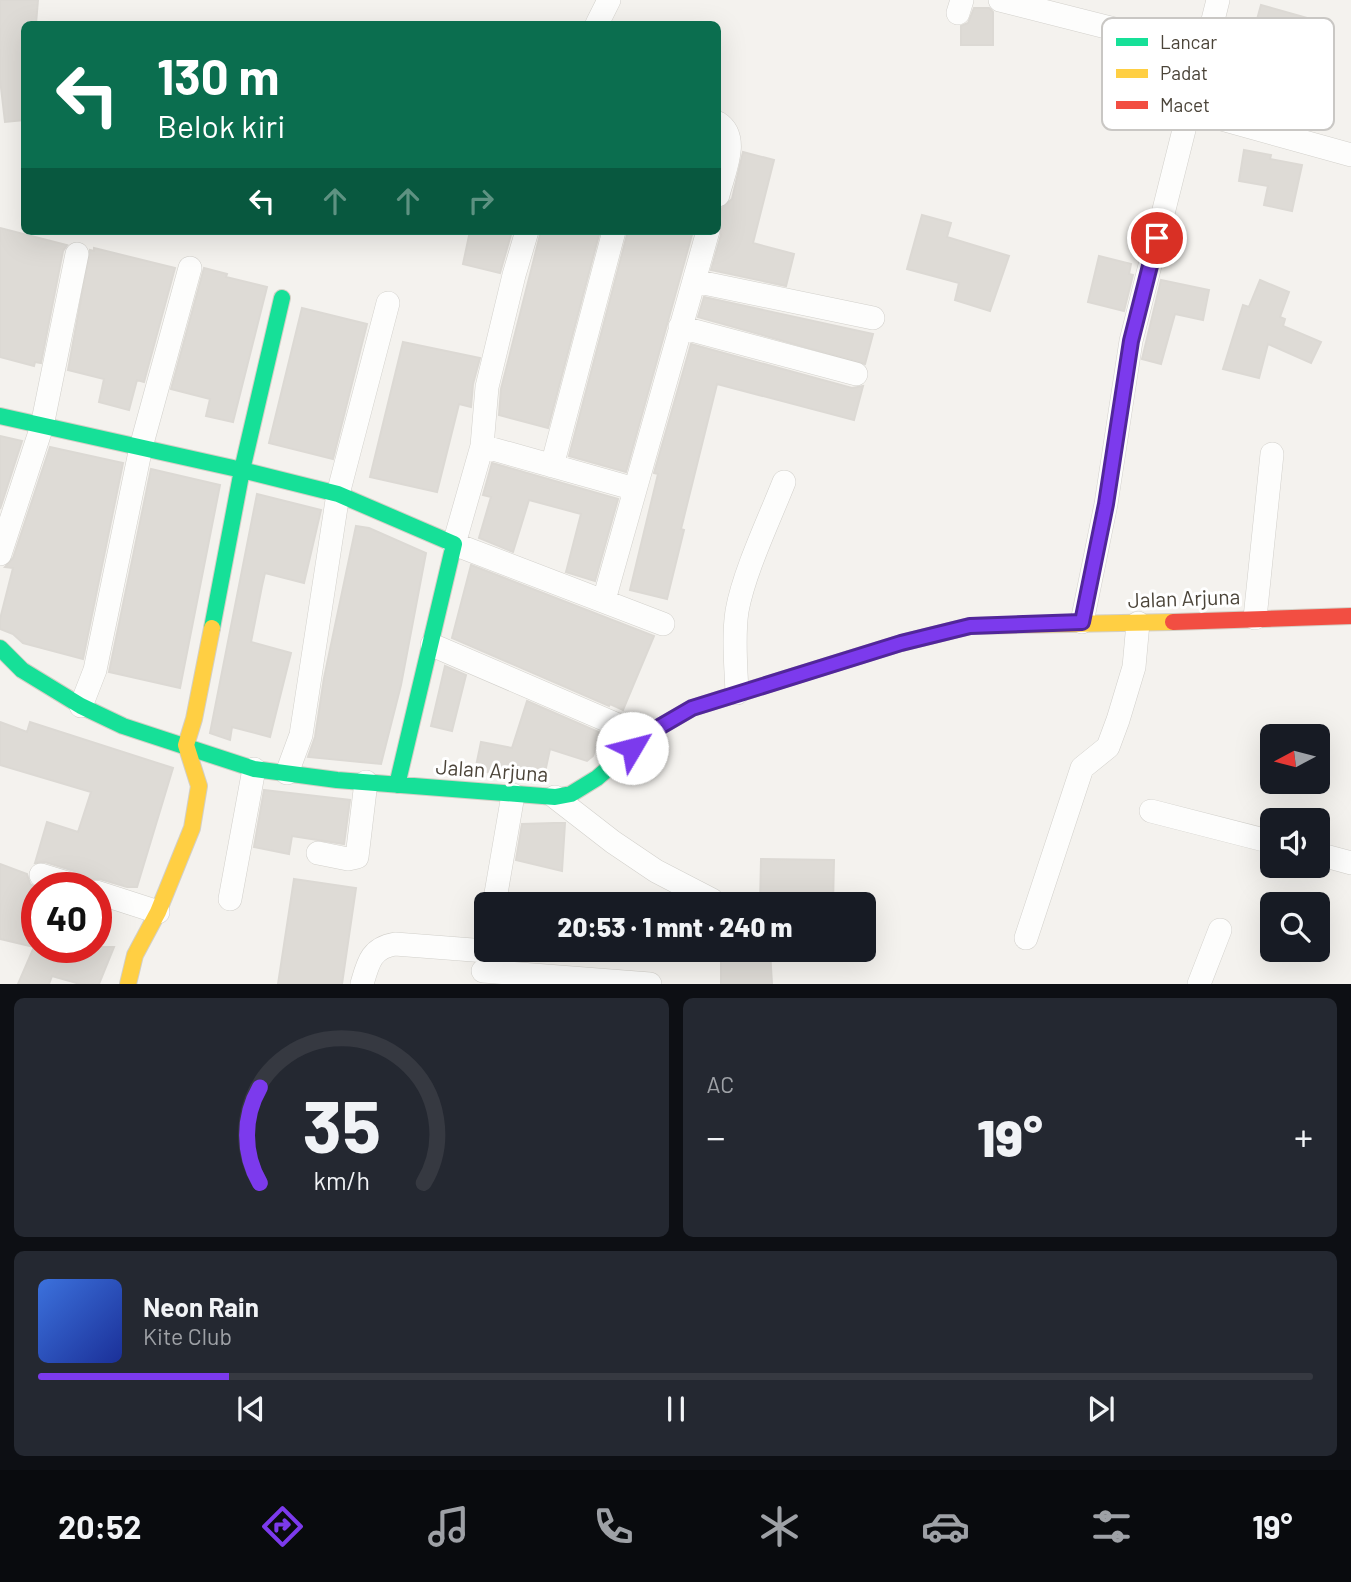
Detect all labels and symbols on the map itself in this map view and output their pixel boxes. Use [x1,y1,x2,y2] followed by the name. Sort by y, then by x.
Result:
[1102,18,1334,130] legend
[1160,30,1217,53] text: Lancar
[1160,61,1208,84] text: Padat
[1160,93,1210,116] text: Macet
[1127,208,1187,268] pin
[1127,583,1241,612] street label: Jalan Arjuna
[595,711,669,785] position arrow
[1260,724,1330,794] north arrow
[435,753,549,786] street label: Jalan Arjuna
[21,872,112,963] speed limit sign: 40

